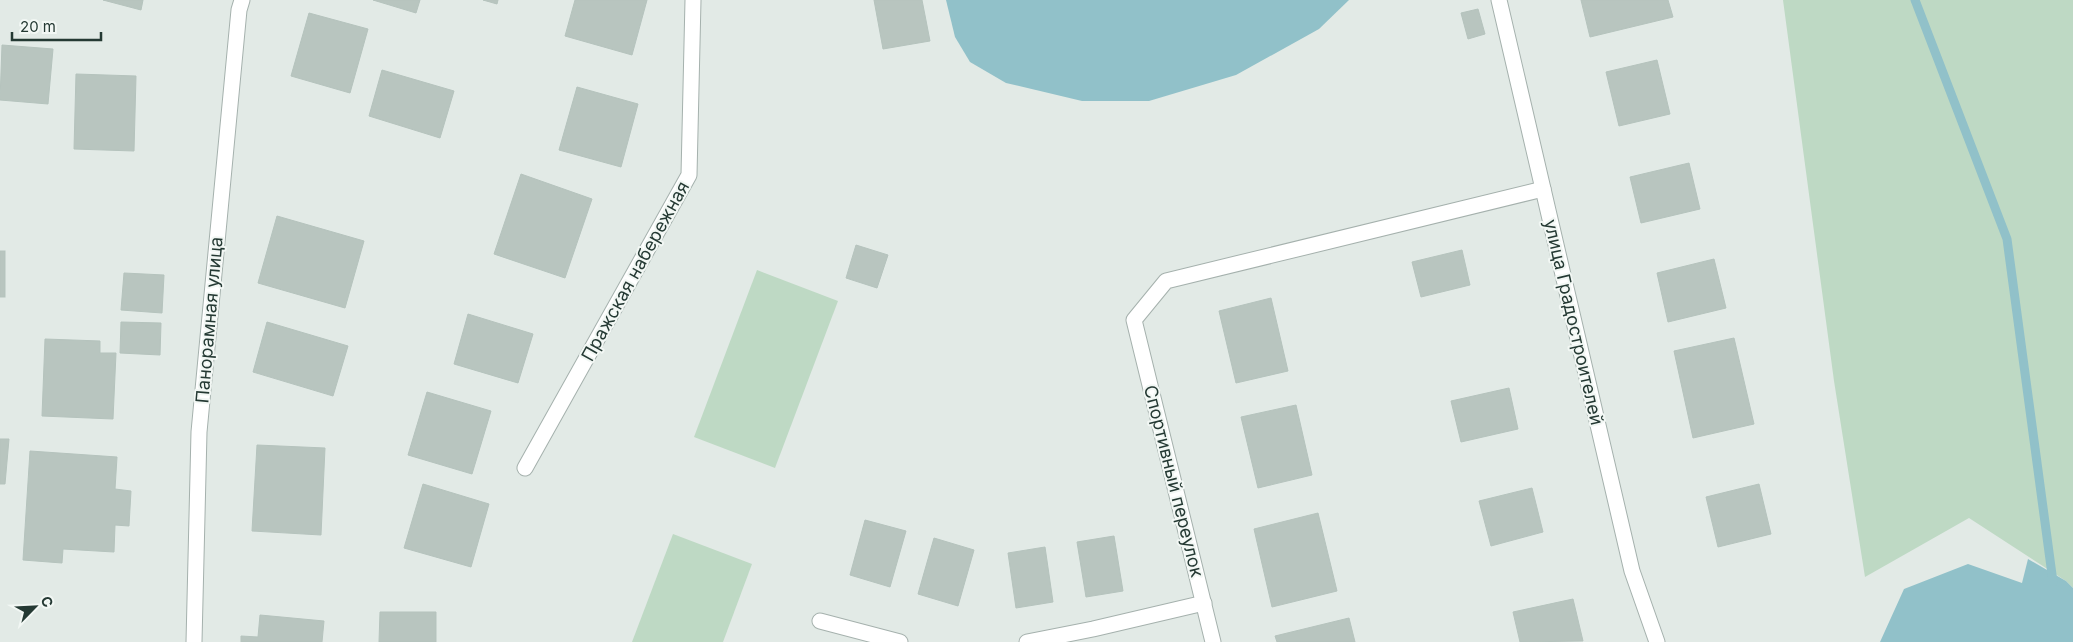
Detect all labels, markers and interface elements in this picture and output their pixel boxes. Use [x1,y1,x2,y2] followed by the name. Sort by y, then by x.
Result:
[12,10,101,42] scale bar
[20,17,56,36] text: 20 m
[577,177,693,365] street label: Пражская набережная
[1540,217,1608,427] street label: улица Градостроителей
[191,236,227,404] street label: Панорамная улица
[1140,383,1208,579] street label: Спортивный переулок
[10,582,60,632] north arrow
[37,593,57,610] text: С

